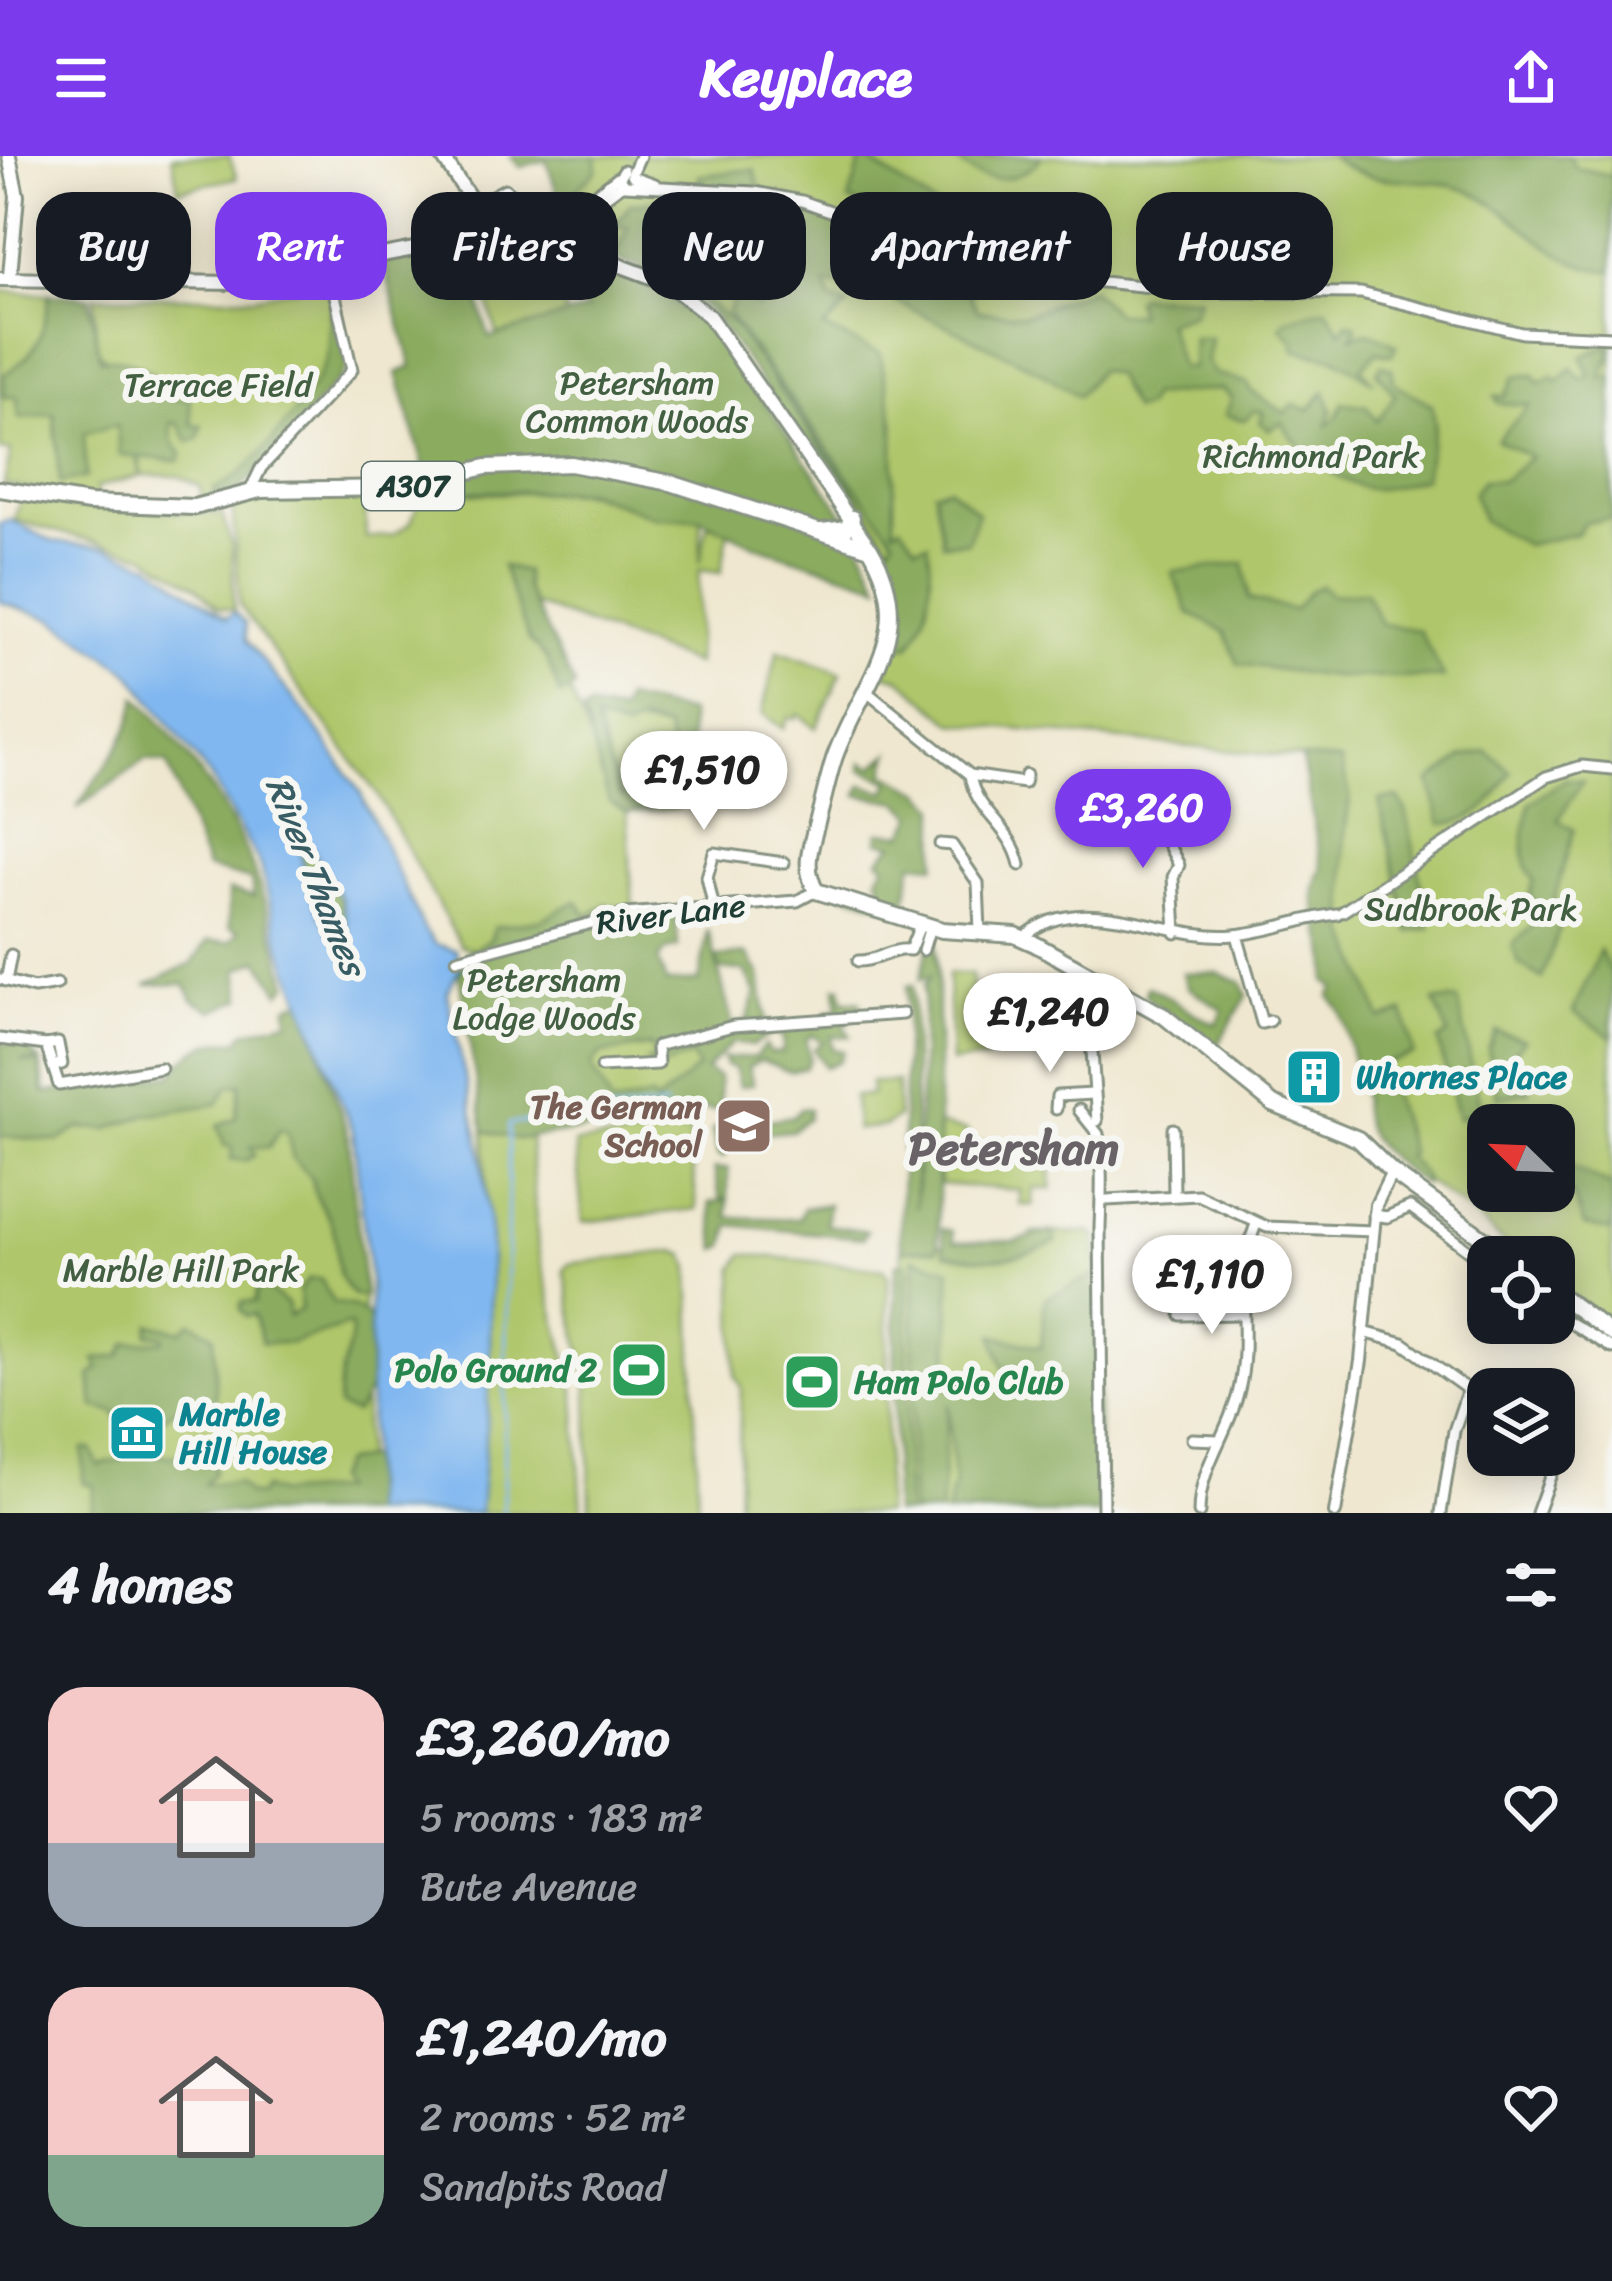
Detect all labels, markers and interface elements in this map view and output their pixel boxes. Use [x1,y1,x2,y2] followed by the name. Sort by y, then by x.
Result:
[700,30,912,126] text: Keyplace
[48,45,114,111] icon: menu
[1498,45,1564,111] icon: share
[36,192,191,300] chip: Buy
[215,192,387,300] chip: Rent
[411,192,618,300] chip: Filters
[642,192,806,300] chip: New
[830,192,1112,300] chip: Apartment
[1136,192,1333,300] chip: House
[526,354,749,450] park label: Petersham Common Woods
[124,356,314,414] park label: Terrace Field
[1203,427,1420,485] park label: Richmond Park
[362,462,464,510] road number: A307
[606,731,802,833] pin: £1,510
[647,735,761,804] text: £1,510
[247,767,386,988] water label: River Thames
[1045,769,1241,871] pin: £3,260
[1082,773,1204,842] text: £3,260
[593,876,749,952] street label: River Lane
[1364,880,1578,938] park label: Sudbrook Park
[452,951,636,1047] park label: Petersham Lodge Woods
[952,973,1148,1075] pin: £1,240
[990,977,1110,1046] text: £1,240
[1283,1046,1345,1108] building icon: Whornes Place
[1356,1048,1567,1106] place label: Whornes Place
[530,1078,704,1174] place label: The German School
[713,1095,775,1157] school or university icon: The German School
[1467,1104,1575,1212] north arrow
[1467,1104,1575,1476] map controls
[909,1109,1119,1189] district label: Petersham
[1114,1235,1310,1337] pin: £1,110
[1467,1236,1575,1344] button: locate
[1159,1239,1265,1308] text: £1,110
[63,1241,300,1299] park label: Marble Hill Park
[608,1339,670,1401] sports icon: Polo Ground 2
[394,1341,597,1399] place label: Polo Ground 2
[781,1351,843,1413] sports icon: Ham Polo Club
[854,1353,1063,1411] place label: Ham Polo Club
[1467,1368,1575,1476] button: layers
[178,1385,327,1481] place label: Marble Hill House
[106,1402,168,1464] museum icon: Marble Hill House
[48,1540,232,1630] text: 4 homes
[1498,1552,1564,1618] icon: filters
[420,1693,670,1783] text: £3,260/mo
[144,1735,288,1879] icon: home
[1498,1774,1564,1840] icon: heart
[420,1783,703,1852] text: 5 rooms · 183 m²
[420,1852,637,1921] text: Bute Avenue
[420,1993,667,2083] text: £1,240/mo
[144,2035,288,2179] icon: home
[1498,2074,1564,2140] icon: heart
[420,2083,687,2152] text: 2 rooms · 52 m²
[420,2152,665,2221] text: Sandpits Road

